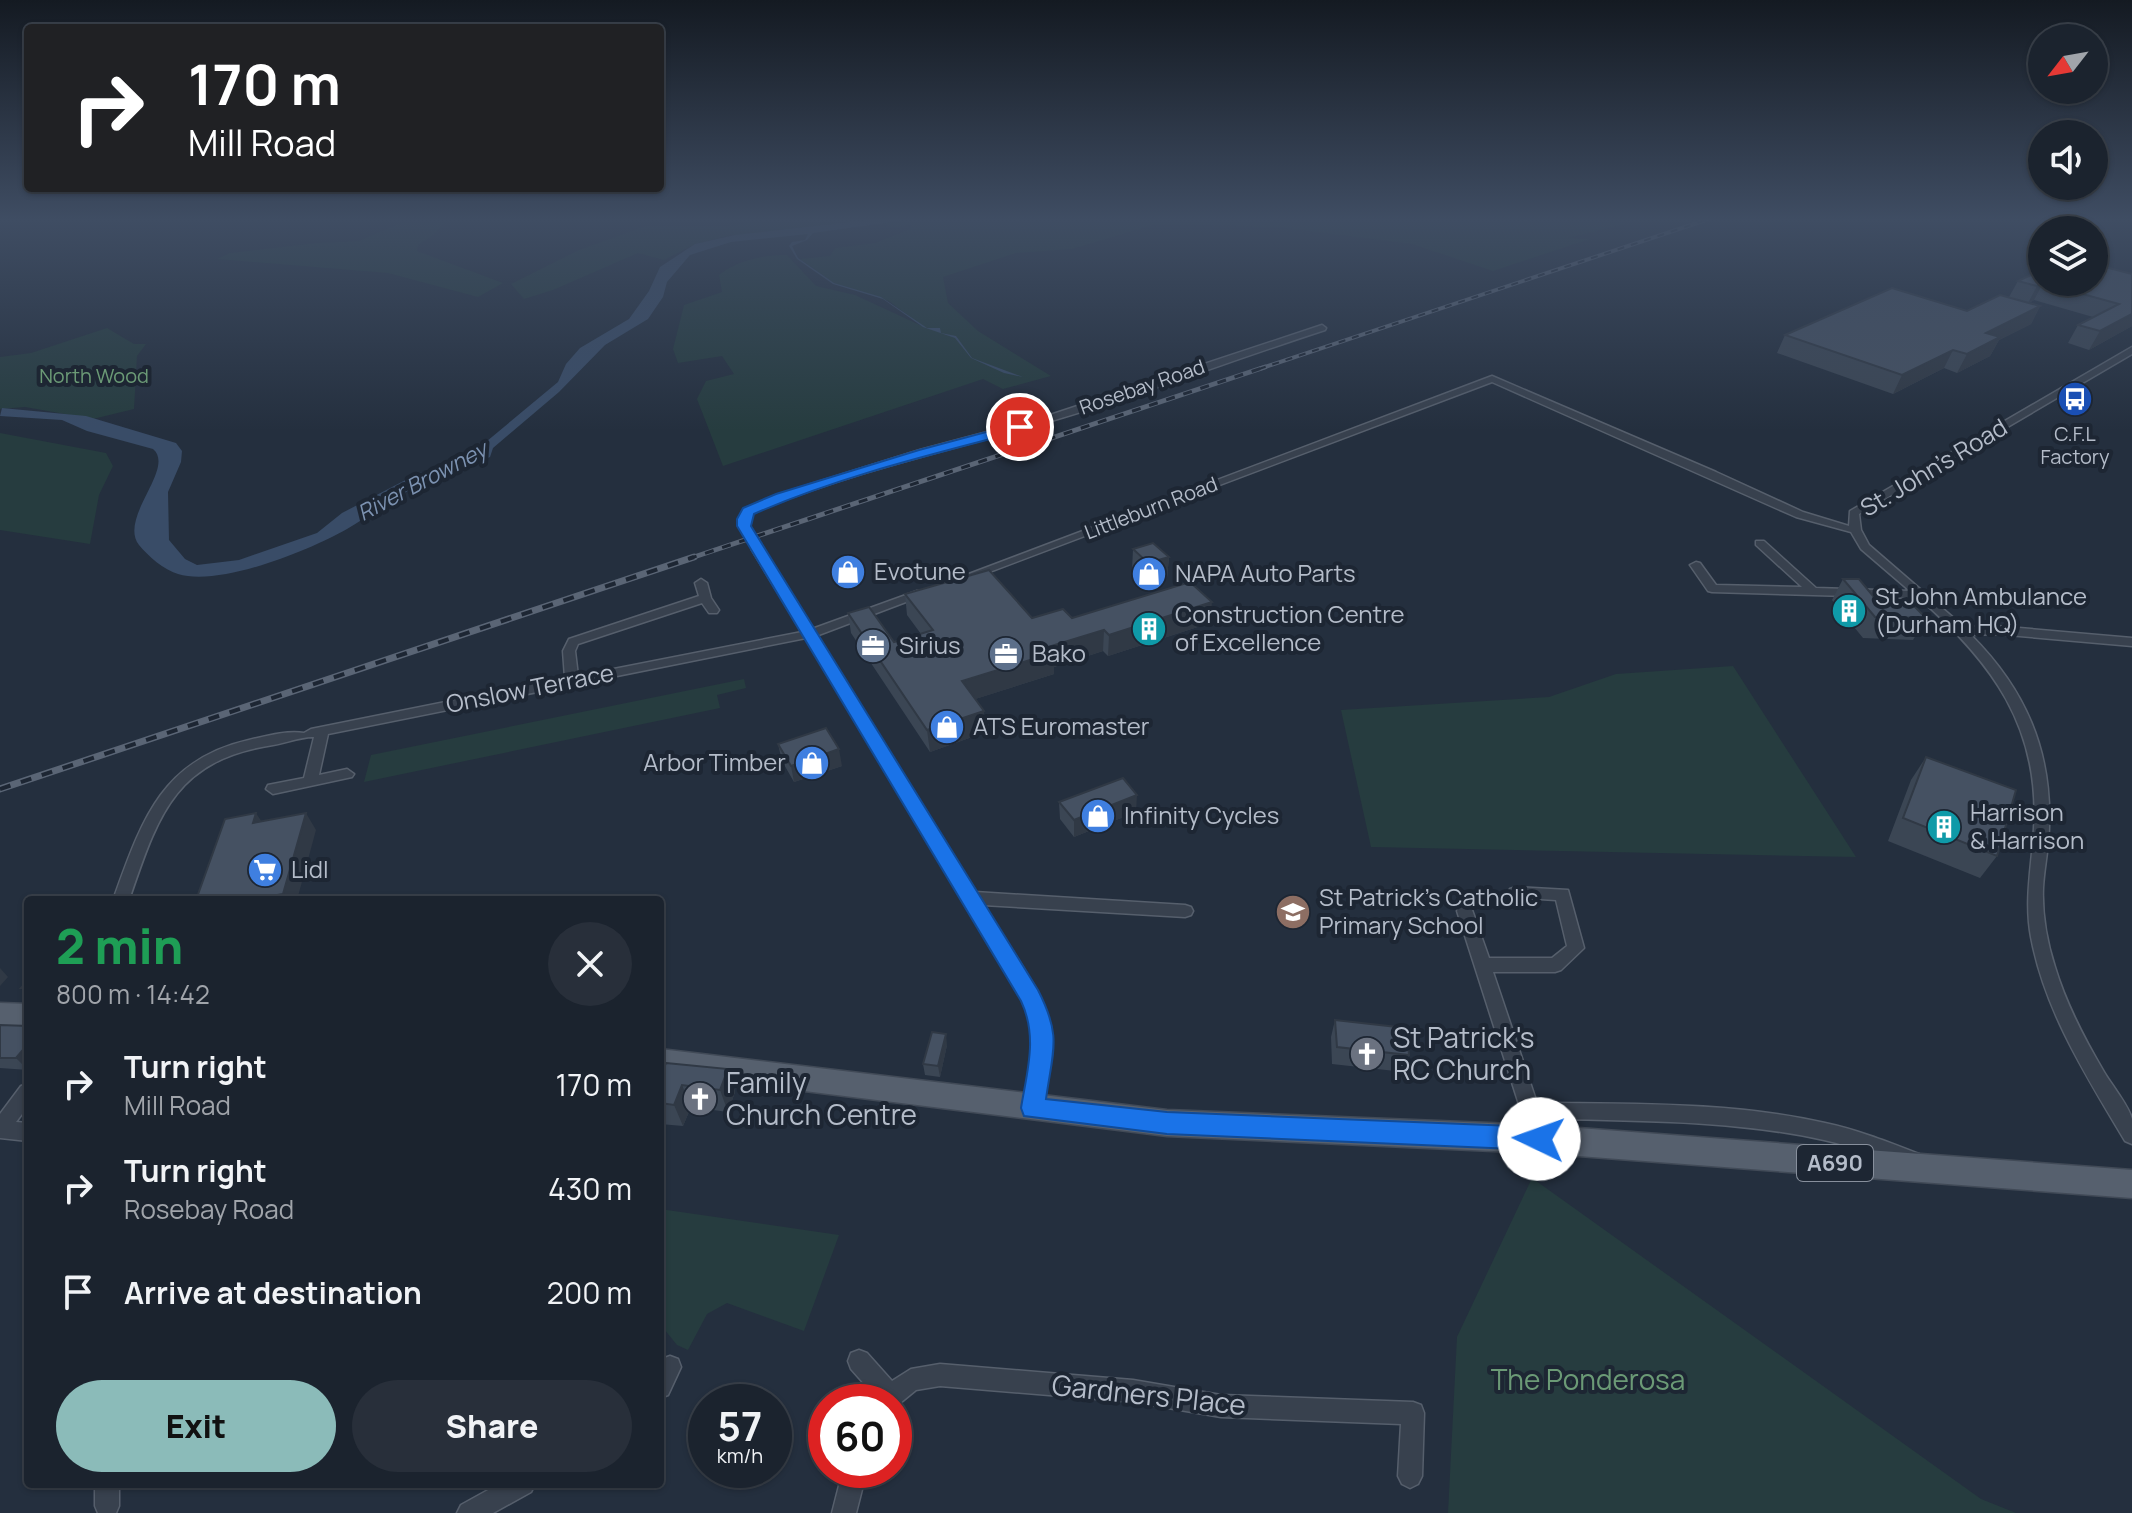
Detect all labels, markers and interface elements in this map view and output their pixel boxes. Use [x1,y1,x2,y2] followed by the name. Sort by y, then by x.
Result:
[2028,24,2108,104] north arrow
[2028,24,2108,296] map controls
[188,45,341,122] text: 170 m
[56,56,160,160] icon: right
[188,118,336,167] text: Mill Road
[2028,120,2108,200] button: sound
[2028,216,2108,296] button: layers
[1076,352,1208,421] street label: Rosebay Road
[39,362,149,389] park label: North Wood
[2056,380,2094,418] bus stop icon: C.F.L Factory
[986,393,1054,461] pin
[998,405,1042,449] icon: arrive
[1854,410,2013,524] street label: St. John's Road
[2041,420,2110,470] place label: C.F.L Factory
[352,433,495,528] water label: River Browney
[1081,470,1221,545] street label: Littleburn Road
[829,553,867,591] shop icon: Evotune
[874,554,966,587] place label: Evotune
[1130,555,1168,593] shop icon: NAPA Auto Parts
[1175,556,1356,589] place label: NAPA Auto Parts
[1875,579,2087,640] place label: St John Ambulance (Durham HQ)
[1830,592,1868,630] building icon: St John Ambulance (Durham HQ)
[1175,597,1405,658] place label: Construction Centre of Excellence
[1130,610,1168,648] building icon: Construction Centre of Excellence
[854,627,892,665] office icon: Sirius
[899,628,961,661] place label: Sirius
[987,635,1025,673] office icon: Bako
[1032,636,1086,669] place label: Bako
[443,655,616,720] street label: Onslow Terrace
[928,708,966,746] shop icon: ATS Euromaster
[973,709,1150,742] place label: ATS Euromaster
[793,744,831,782] shop icon: Arbor Timber
[643,745,786,778] place label: Arbor Timber
[1970,795,2084,856] place label: Harrison & Harrison
[1079,797,1117,835] shop icon: Infinity Cycles
[1124,798,1279,831] place label: Infinity Cycles
[1925,808,1963,846] building icon: Harrison & Harrison
[246,851,284,889] supermarket icon: Lidl
[291,852,329,885] place label: Lidl
[1319,880,1538,941] place label: St Patrick's Catholic Primary School
[1274,893,1312,931] school or university icon: St Patrick's Catholic Primary School
[56,913,183,978] text: 2 min
[548,922,632,1006] button: close
[56,976,210,1012] text: 800 m · 14:42
[1393,1018,1535,1088] place label: St Patrick's RC Church
[1348,1035,1386,1073] church icon: St Patrick's RC Church
[124,1046,267,1087] text: Turn right
[56,1062,100,1106] icon: right
[726,1063,917,1133] place label: Family Church Centre
[555,1064,632,1105] text: 170 m
[681,1080,719,1118] church icon: Family Church Centre
[124,1087,231,1123] text: Mill Road
[1497,1097,1581,1181] position arrow
[1797,1145,1873,1181] road number: A690
[124,1150,267,1191] text: Turn right
[56,1166,100,1210] icon: right
[548,1168,632,1209] text: 430 m
[124,1191,294,1227] text: Rosebay Road
[56,1270,100,1314] icon: arrive
[124,1272,422,1313] text: Arrive at destination
[547,1272,632,1313] text: 200 m
[1491,1360,1685,1398] park label: The Ponderosa
[1050,1365,1248,1423] street label: Gardners Place
[56,1380,336,1472] button: Exit
[352,1380,632,1472] button: Share
[808,1384,912,1488] speed limit sign: 60
[718,1398,762,1453] text: 57
[717,1442,763,1469] text: km/h

